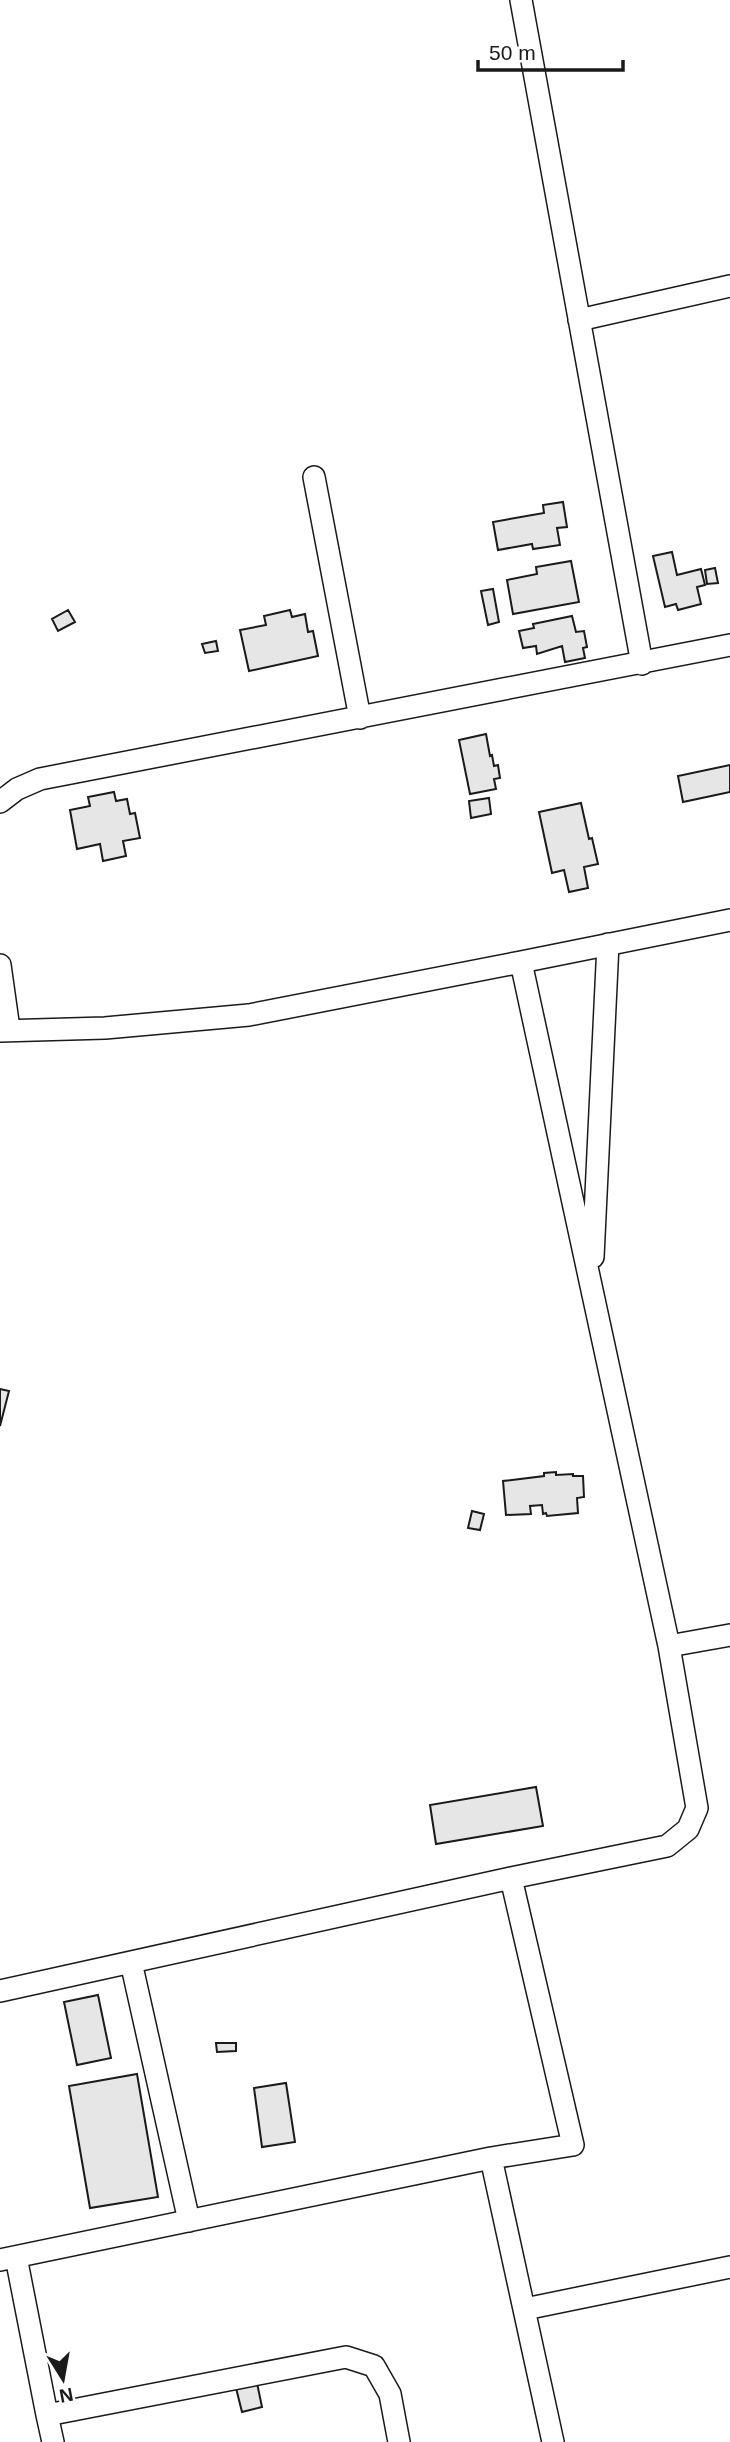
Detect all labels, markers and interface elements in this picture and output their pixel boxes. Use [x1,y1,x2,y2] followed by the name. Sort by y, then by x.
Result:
[478,28,623,72] scale bar
[489,41,536,64] text: 50 m
[28,2344,98,2414] north arrow
[57,2384,75,2407] text: N

